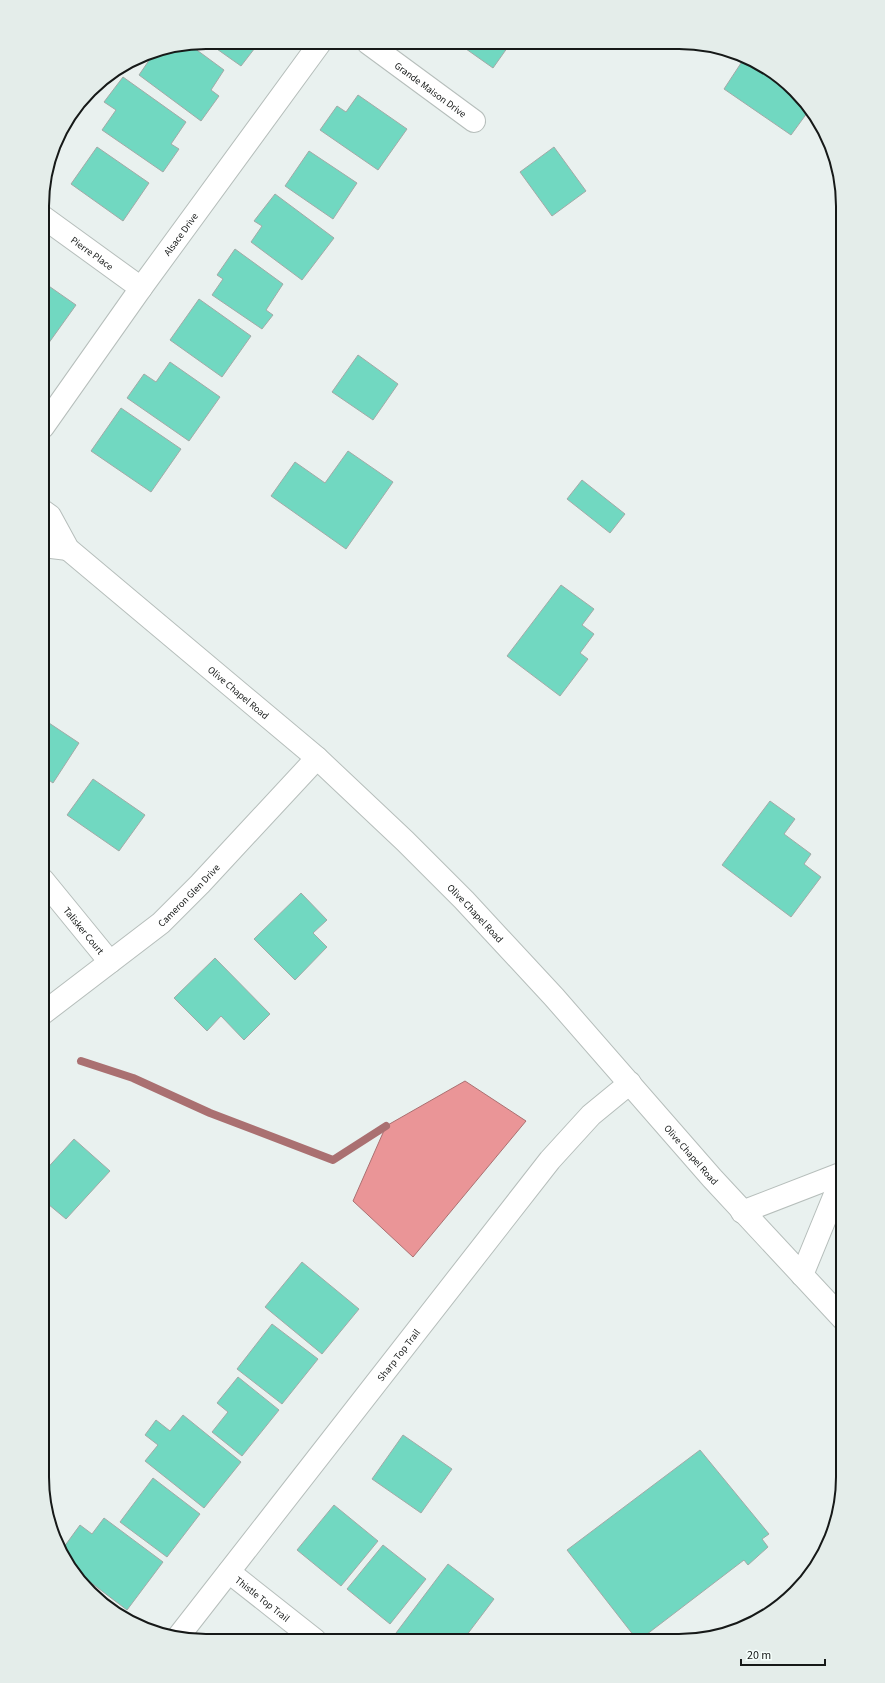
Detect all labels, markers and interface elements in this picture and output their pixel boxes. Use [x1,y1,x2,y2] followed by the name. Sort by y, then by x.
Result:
[391,59,469,121] street label: Grande Maison Drive
[161,210,202,259] street label: Alsace Drive
[68,233,116,274] street label: Pierre Place
[204,663,272,723] street label: Olive Chapel Road
[155,861,223,930] street label: Cameron Glen Drive
[444,881,506,946] street label: Olive Chapel Road
[60,904,107,958] street label: Talisker Court
[660,1122,721,1188] street label: Olive Chapel Road
[374,1326,424,1384] street label: Sharp Top Trail
[232,1573,293,1626] street label: Thistle Top Trail
[741,1641,825,1667] scale bar
[747,1647,771,1664] text: 20 m

